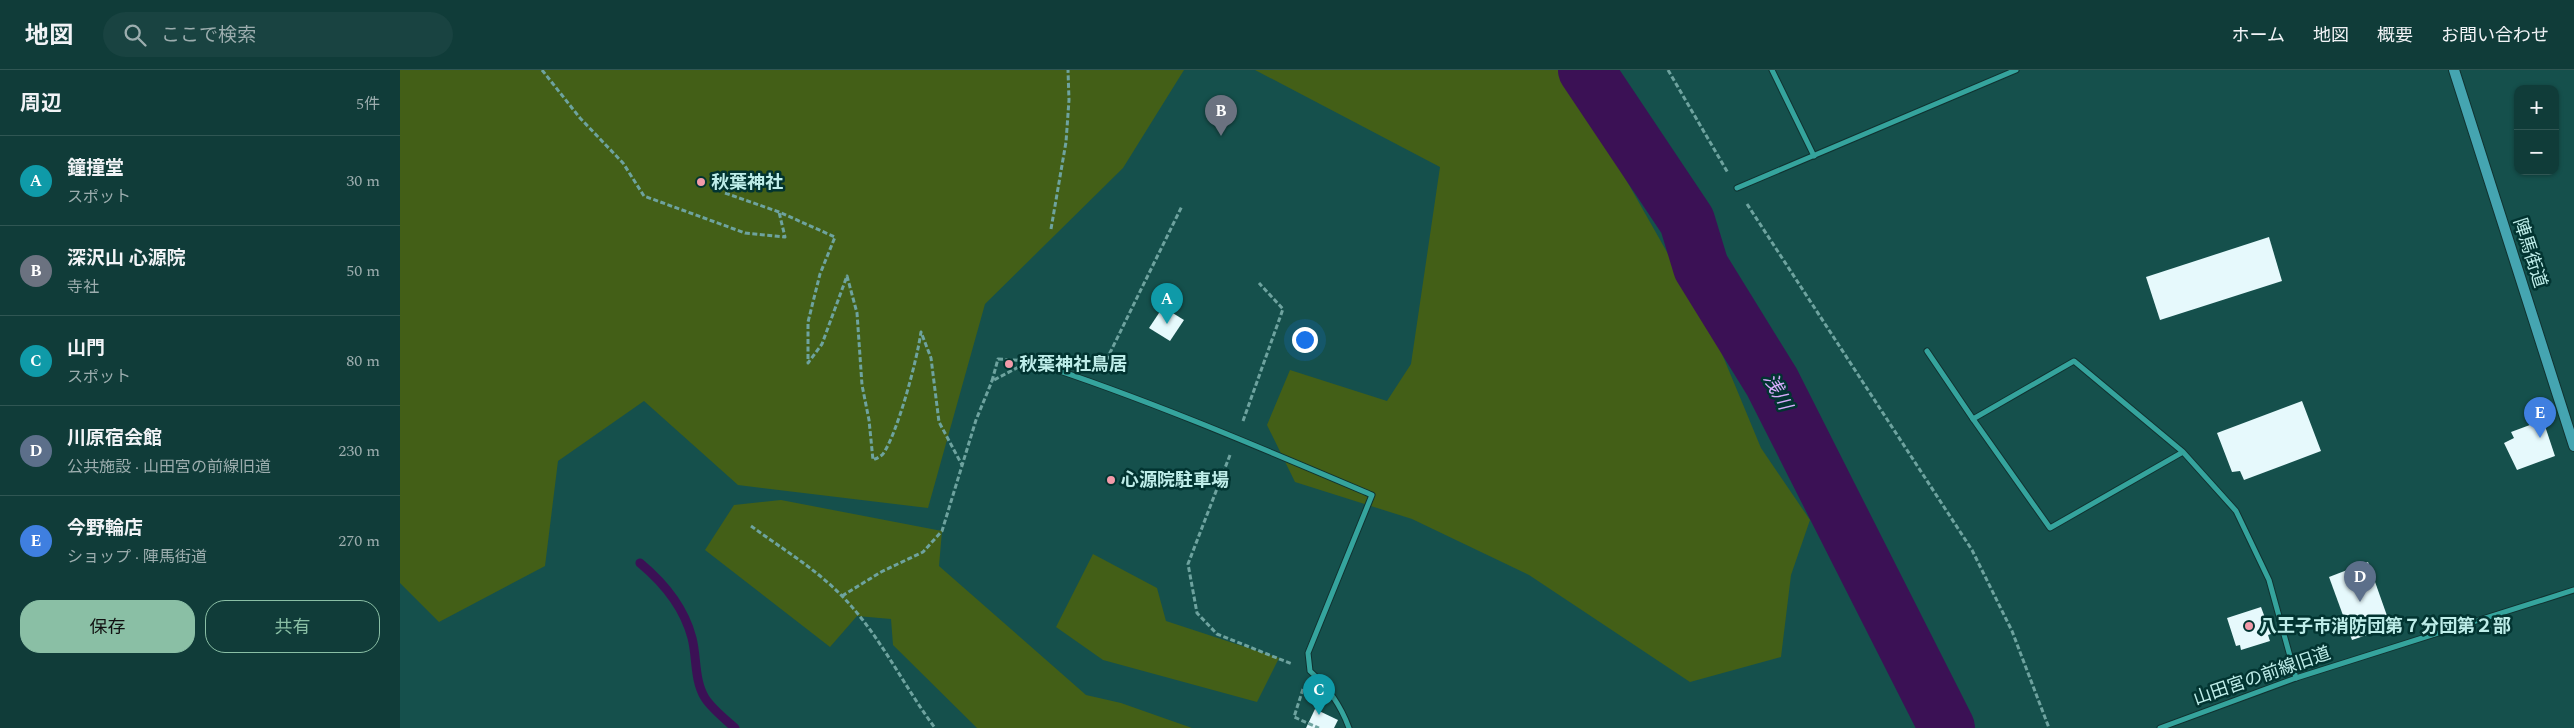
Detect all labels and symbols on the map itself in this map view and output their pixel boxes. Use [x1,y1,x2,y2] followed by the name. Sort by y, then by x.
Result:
[1205,95,1237,136] pin: B
[711,169,783,196] place label: 秋葉神社
[695,176,707,188] marker: 秋葉神社
[2506,215,2554,291] street label: 陣馬街道
[1151,283,1183,324] pin: A
[1292,327,1318,353] your location
[1019,351,1127,378] place label: 秋葉神社鳥居
[1003,358,1015,370] marker: 秋葉神社鳥居
[1755,368,1800,417] water label: 浅川
[2524,397,2556,438] pin: E
[1121,467,1229,494] place label: 心源院駐車場
[1105,474,1117,486] marker: 心源院駐車場
[2344,561,2376,602] pin: D
[2259,613,2511,640] place label: 八王子市消防団第７分団第２部
[2243,620,2255,632] marker: 八王子市消防団第７分団第２部
[2190,640,2334,712] street label: 山田宮の前線旧道
[1303,674,1335,715] pin: C

